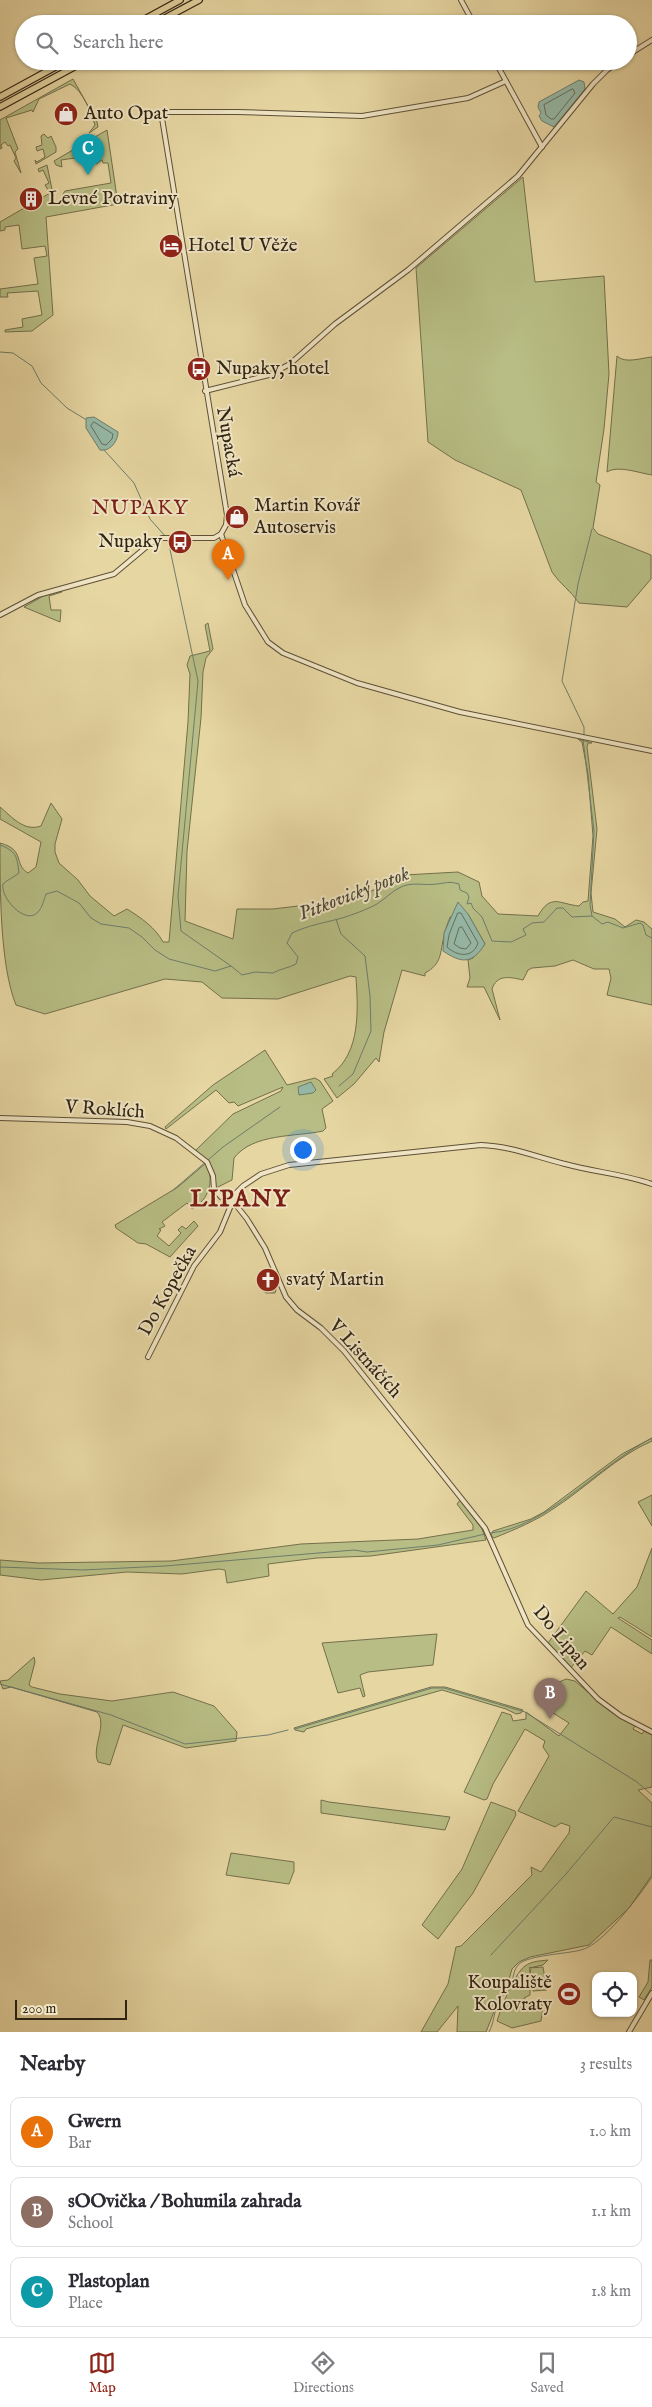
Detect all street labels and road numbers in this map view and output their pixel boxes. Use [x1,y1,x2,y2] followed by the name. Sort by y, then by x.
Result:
[210,405,246,480] street label: Nupacká
[63,1095,146,1125] street label: V Roklích
[133,1241,203,1340] street label: Do Kopečka
[323,1314,407,1403] street label: V Listnáčích
[527,1601,595,1675] street label: Do Lipan

